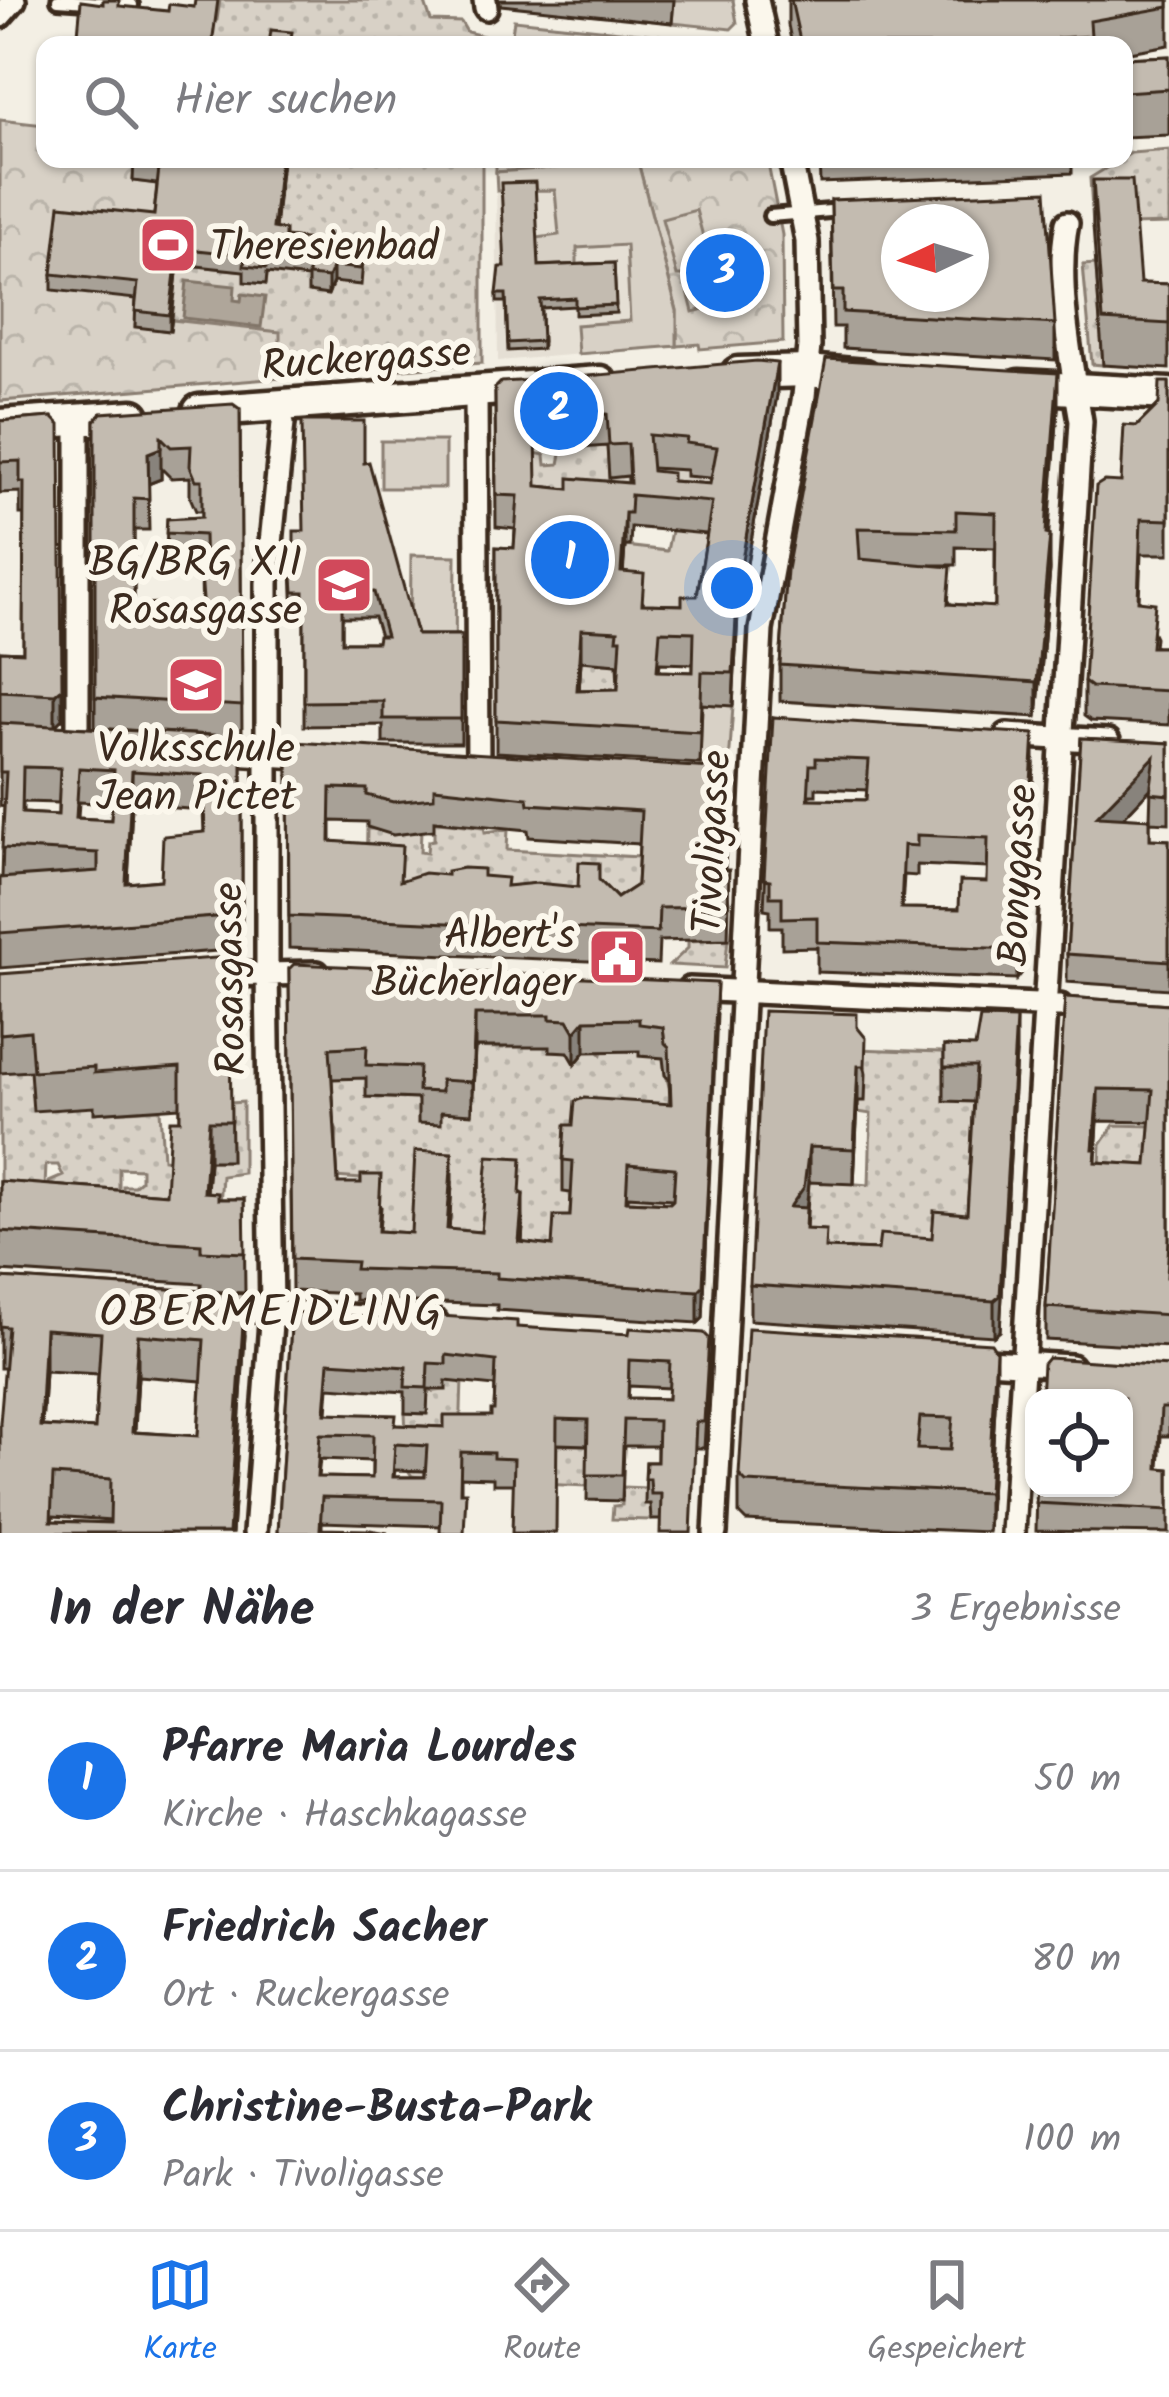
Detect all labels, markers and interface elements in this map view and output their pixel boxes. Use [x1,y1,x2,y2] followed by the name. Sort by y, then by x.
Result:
[36,36,1133,168] search box
[174,66,397,138] text: Hier suchen
[78,69,144,135] icon: search
[881,204,989,312] north arrow
[137,214,199,276] sports icon: Theresienbad
[210,215,440,282] place label: Theresienbad
[686,228,764,318] pin: 3
[259,320,474,401] street label: Ruckergasse
[520,366,598,456] pin: 2
[531,515,609,605] pin: 1
[89,531,302,646] place label: BG/BRG XII Rosasgasse
[313,554,375,616] school or university icon: BG/BRG XII Rosasgasse
[702,558,762,618] your location
[165,654,227,716] school or university icon: Volksschule Jean Pictet
[96,717,297,832] place label: Volksschule Jean Pictet
[675,749,752,936] street label: Tivoligasse
[981,782,1058,968] street label: Bonygasse
[196,882,267,1076] street label: Rosasgasse
[371,903,577,1018] place label: Albert's Bücherlager
[586,926,648,988] public building icon: Albert's Bücherlager
[99,1278,445,1350] district label: OBERMEIDLING
[1025,1389,1133,1497] map controls
[1025,1389,1133,1497] button: locate
[48,1571,314,1652] text: In der Nähe
[910,1580,1121,1642] text: 3 Ergebnisse
[162,1714,577,1786] text: Pfarre Maria Lourdes
[81,1750,93,1812] text: 1
[1034,1750,1121,1812] text: 50 m
[162,1786,527,1848] text: Kirche · Haschkagasse
[162,1894,487,1966] text: Friedrich Sacher
[76,1930,98,1992] text: 2
[1031,1930,1121,1992] text: 80 m
[162,1966,450,2028] text: Ort · Ruckergasse
[162,2074,591,2146] text: Christine-Busta-Park
[76,2110,98,2172] text: 3
[1023,2110,1121,2172] text: 100 m
[162,2146,444,2208] text: Park · Tivoligasse
[143,2252,217,2377] tab: Karte
[503,2252,581,2377] tab: Route
[867,2252,1026,2377] tab: Gespeichert

